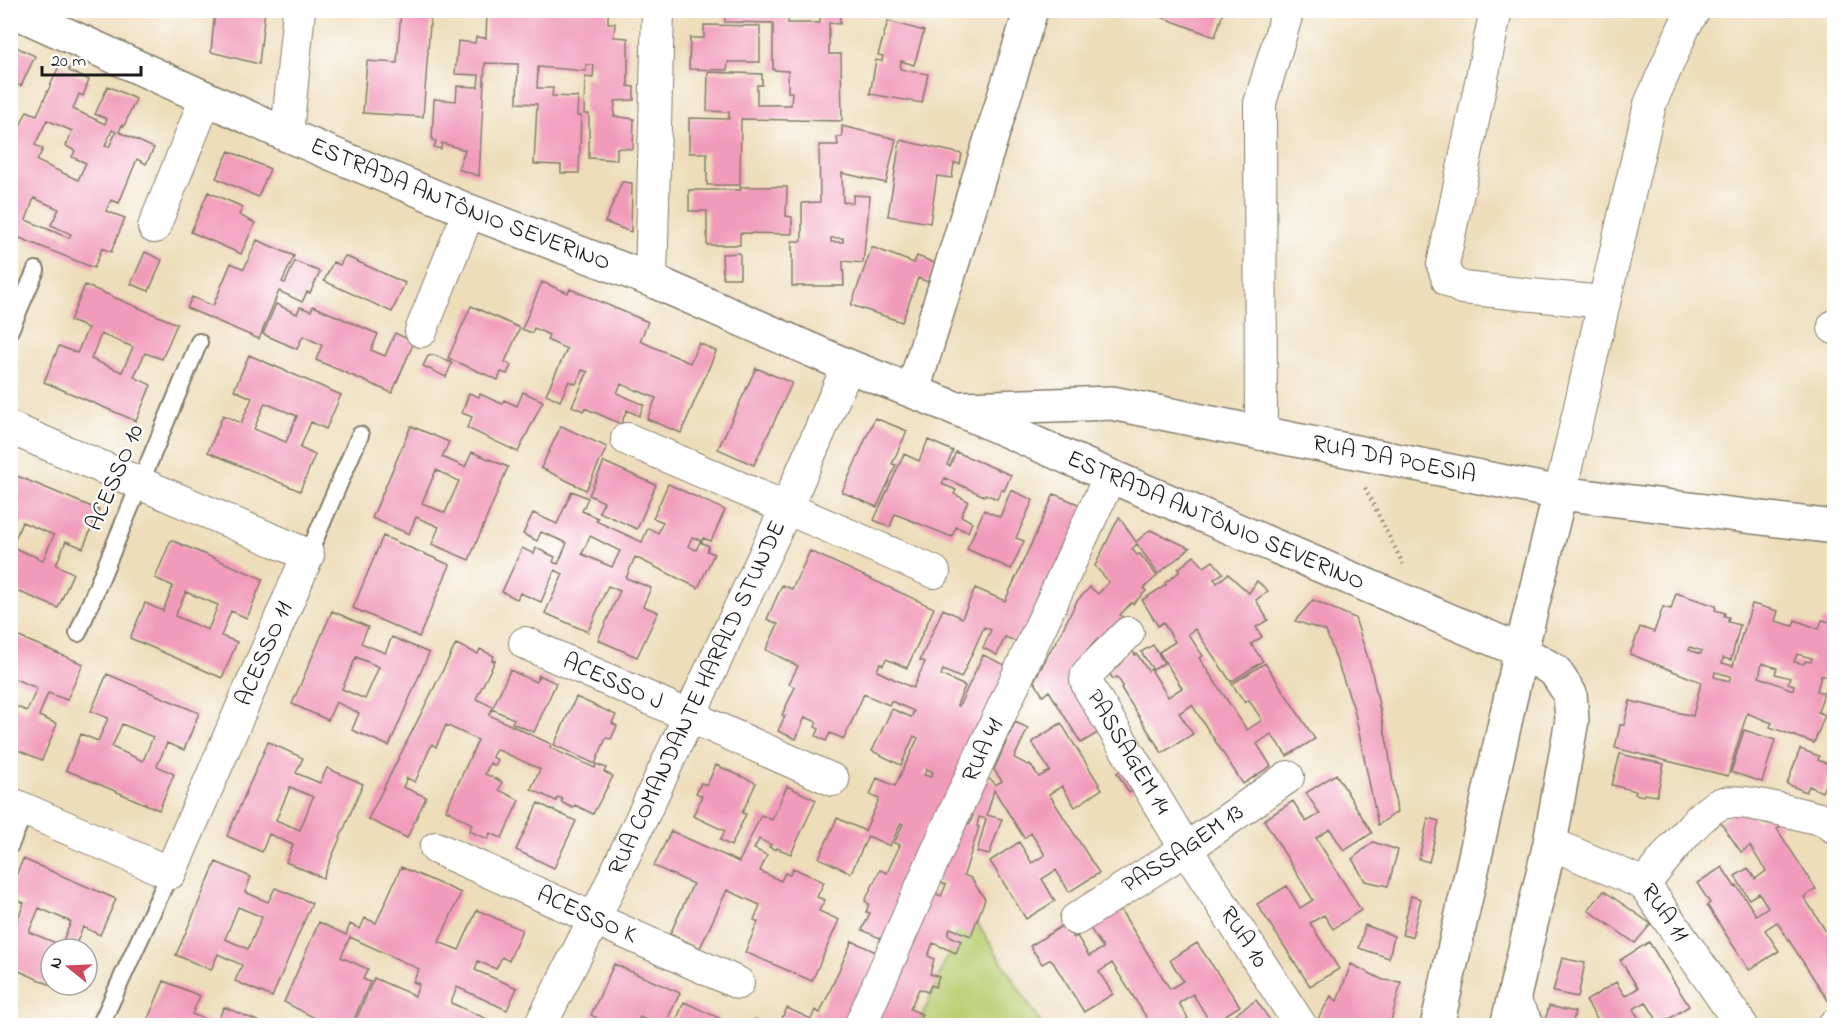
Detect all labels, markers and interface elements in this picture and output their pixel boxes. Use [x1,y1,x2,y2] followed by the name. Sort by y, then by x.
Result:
[42,39,141,77] scale bar
[51,49,86,75] text: 20 m
[305,129,616,281] street label: ESTRADA ANTÔNIO SEVERINO
[78,419,154,537] street label: ACESSO 10
[1309,426,1479,493] street label: RUA DA POESIA
[1061,442,1370,600] street label: ESTRADA ANTÔNIO SEVERINO
[600,515,796,881] street label: RUA COMANDANTE HARALD STUNDE
[227,596,303,712] street label: ACESSO 11
[557,644,669,720] street label: ACESSO J
[1077,683,1179,822] street label: PASSAGEM 14
[953,712,1013,788] street label: RUA 41
[1115,796,1252,903] street label: PASSAGEM 13
[1631,877,1697,950] street label: RUA 11
[531,878,643,953] street label: ACESSO K
[1210,900,1276,975] street label: RUA 10
[39,937,99,997] north arrow
[44,954,70,972] text: N

